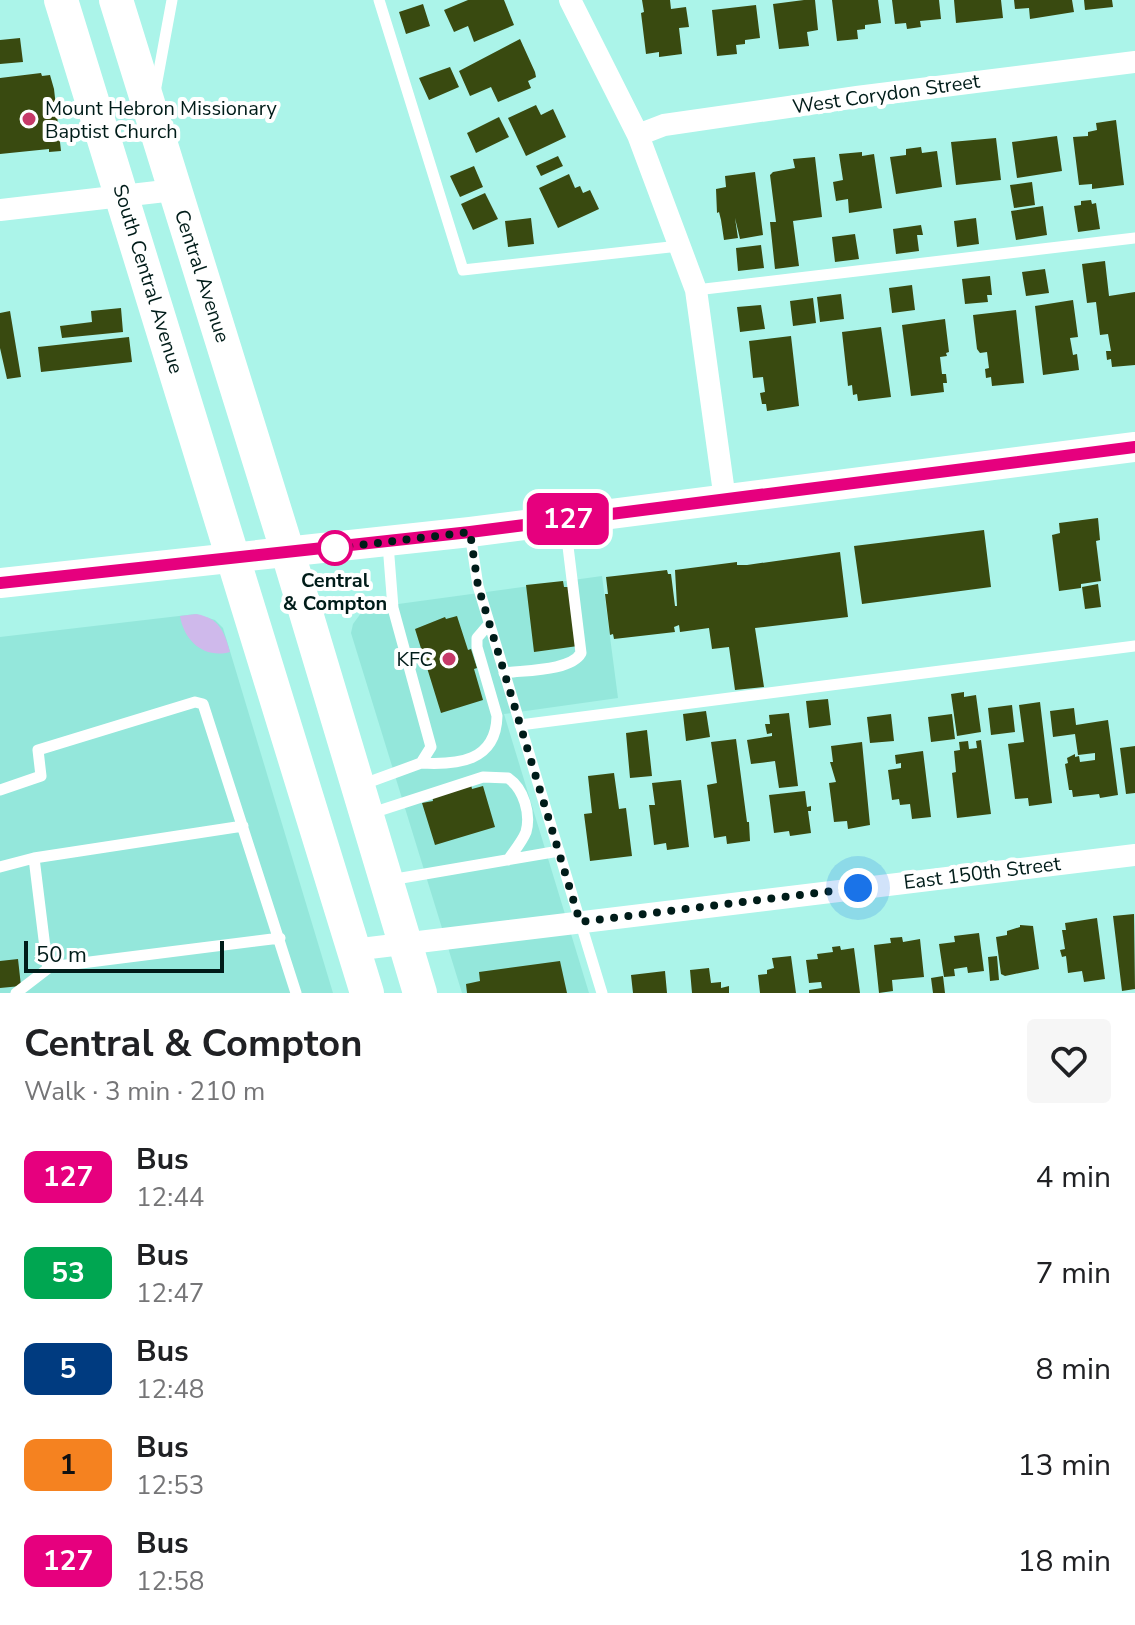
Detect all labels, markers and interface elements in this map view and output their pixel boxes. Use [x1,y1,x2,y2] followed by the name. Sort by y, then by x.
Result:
[791,67,982,121] street label: West Corydon Street
[45,95,278,145] place label: Mount Hebron Missionary Baptist Church
[20,110,38,128] marker: Mount Hebron Missionary Baptist Church
[106,181,190,377] street label: South Central Avenue
[168,206,236,346] street label: Central Avenue
[522,493,614,545] line badge: 127
[543,500,593,538] text: 127
[318,531,352,565] marker: Central & Compton
[283,567,387,617] place label: Central & Compton
[396,646,433,673] place label: KFC
[440,650,458,668] marker: KFC
[902,850,1063,896] street label: East 150th Street
[838,868,878,908] your location
[24,937,224,973] scale bar
[36,940,87,970] text: 50 m
[24,1018,362,1069] text: Central & Compton
[1027,1019,1111,1103] button: heart
[24,1074,265,1109] text: Walk · 3 min · 210 m
[136,1139,189,1180] text: Bus
[1036,1157,1111,1198] text: 4 min
[43,1158,93,1196] text: 127
[136,1180,204,1215] text: 12:44
[136,1235,189,1276] text: Bus
[1036,1253,1111,1294] text: 7 min
[51,1254,85,1292] text: 53
[136,1276,204,1311] text: 12:47
[136,1331,189,1372] text: Bus
[1036,1349,1111,1390] text: 8 min
[60,1350,76,1388] text: 5
[136,1372,204,1407] text: 12:48
[136,1427,189,1468] text: Bus
[1018,1445,1111,1486] text: 13 min
[60,1446,76,1484] text: 1
[136,1468,204,1503] text: 12:53
[136,1523,189,1564] text: Bus
[1018,1541,1111,1582] text: 18 min
[43,1542,93,1580] text: 127
[136,1564,204,1599] text: 12:58

